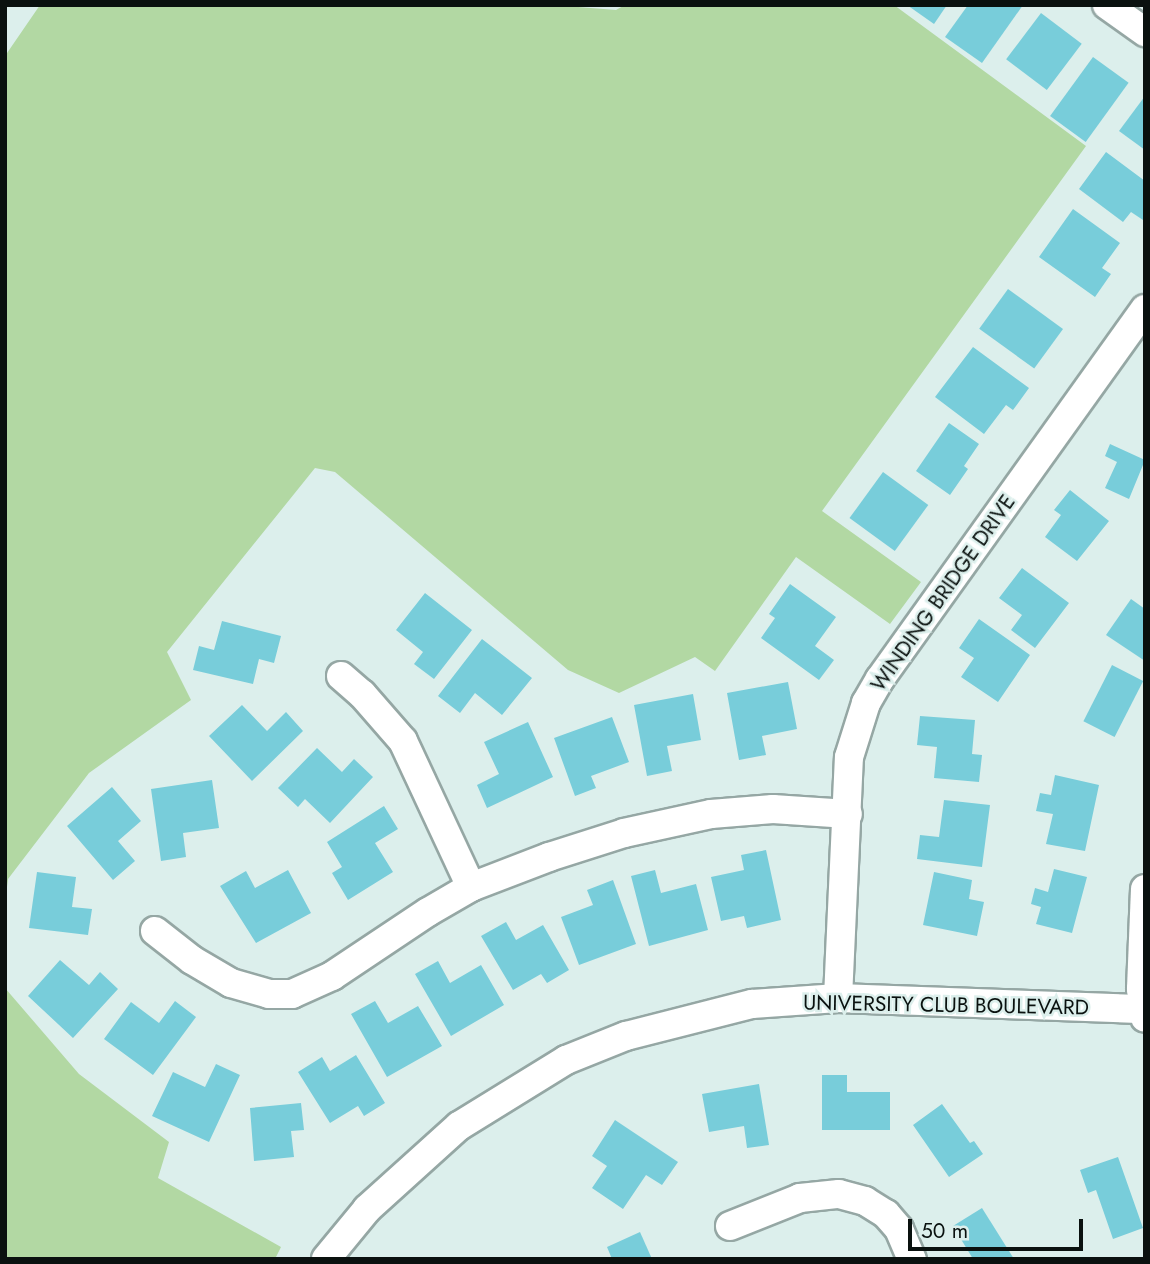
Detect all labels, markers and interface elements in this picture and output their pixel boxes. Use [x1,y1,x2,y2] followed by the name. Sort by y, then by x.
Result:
[866,490,1020,696] street label: WINDING BRIDGE DRIVE
[803,990,1089,1020] street label: UNIVERSITY CLUB BOULEVARD
[912,1204,1087,1248] scale bar
[921,1216,968,1246] text: 50 m

